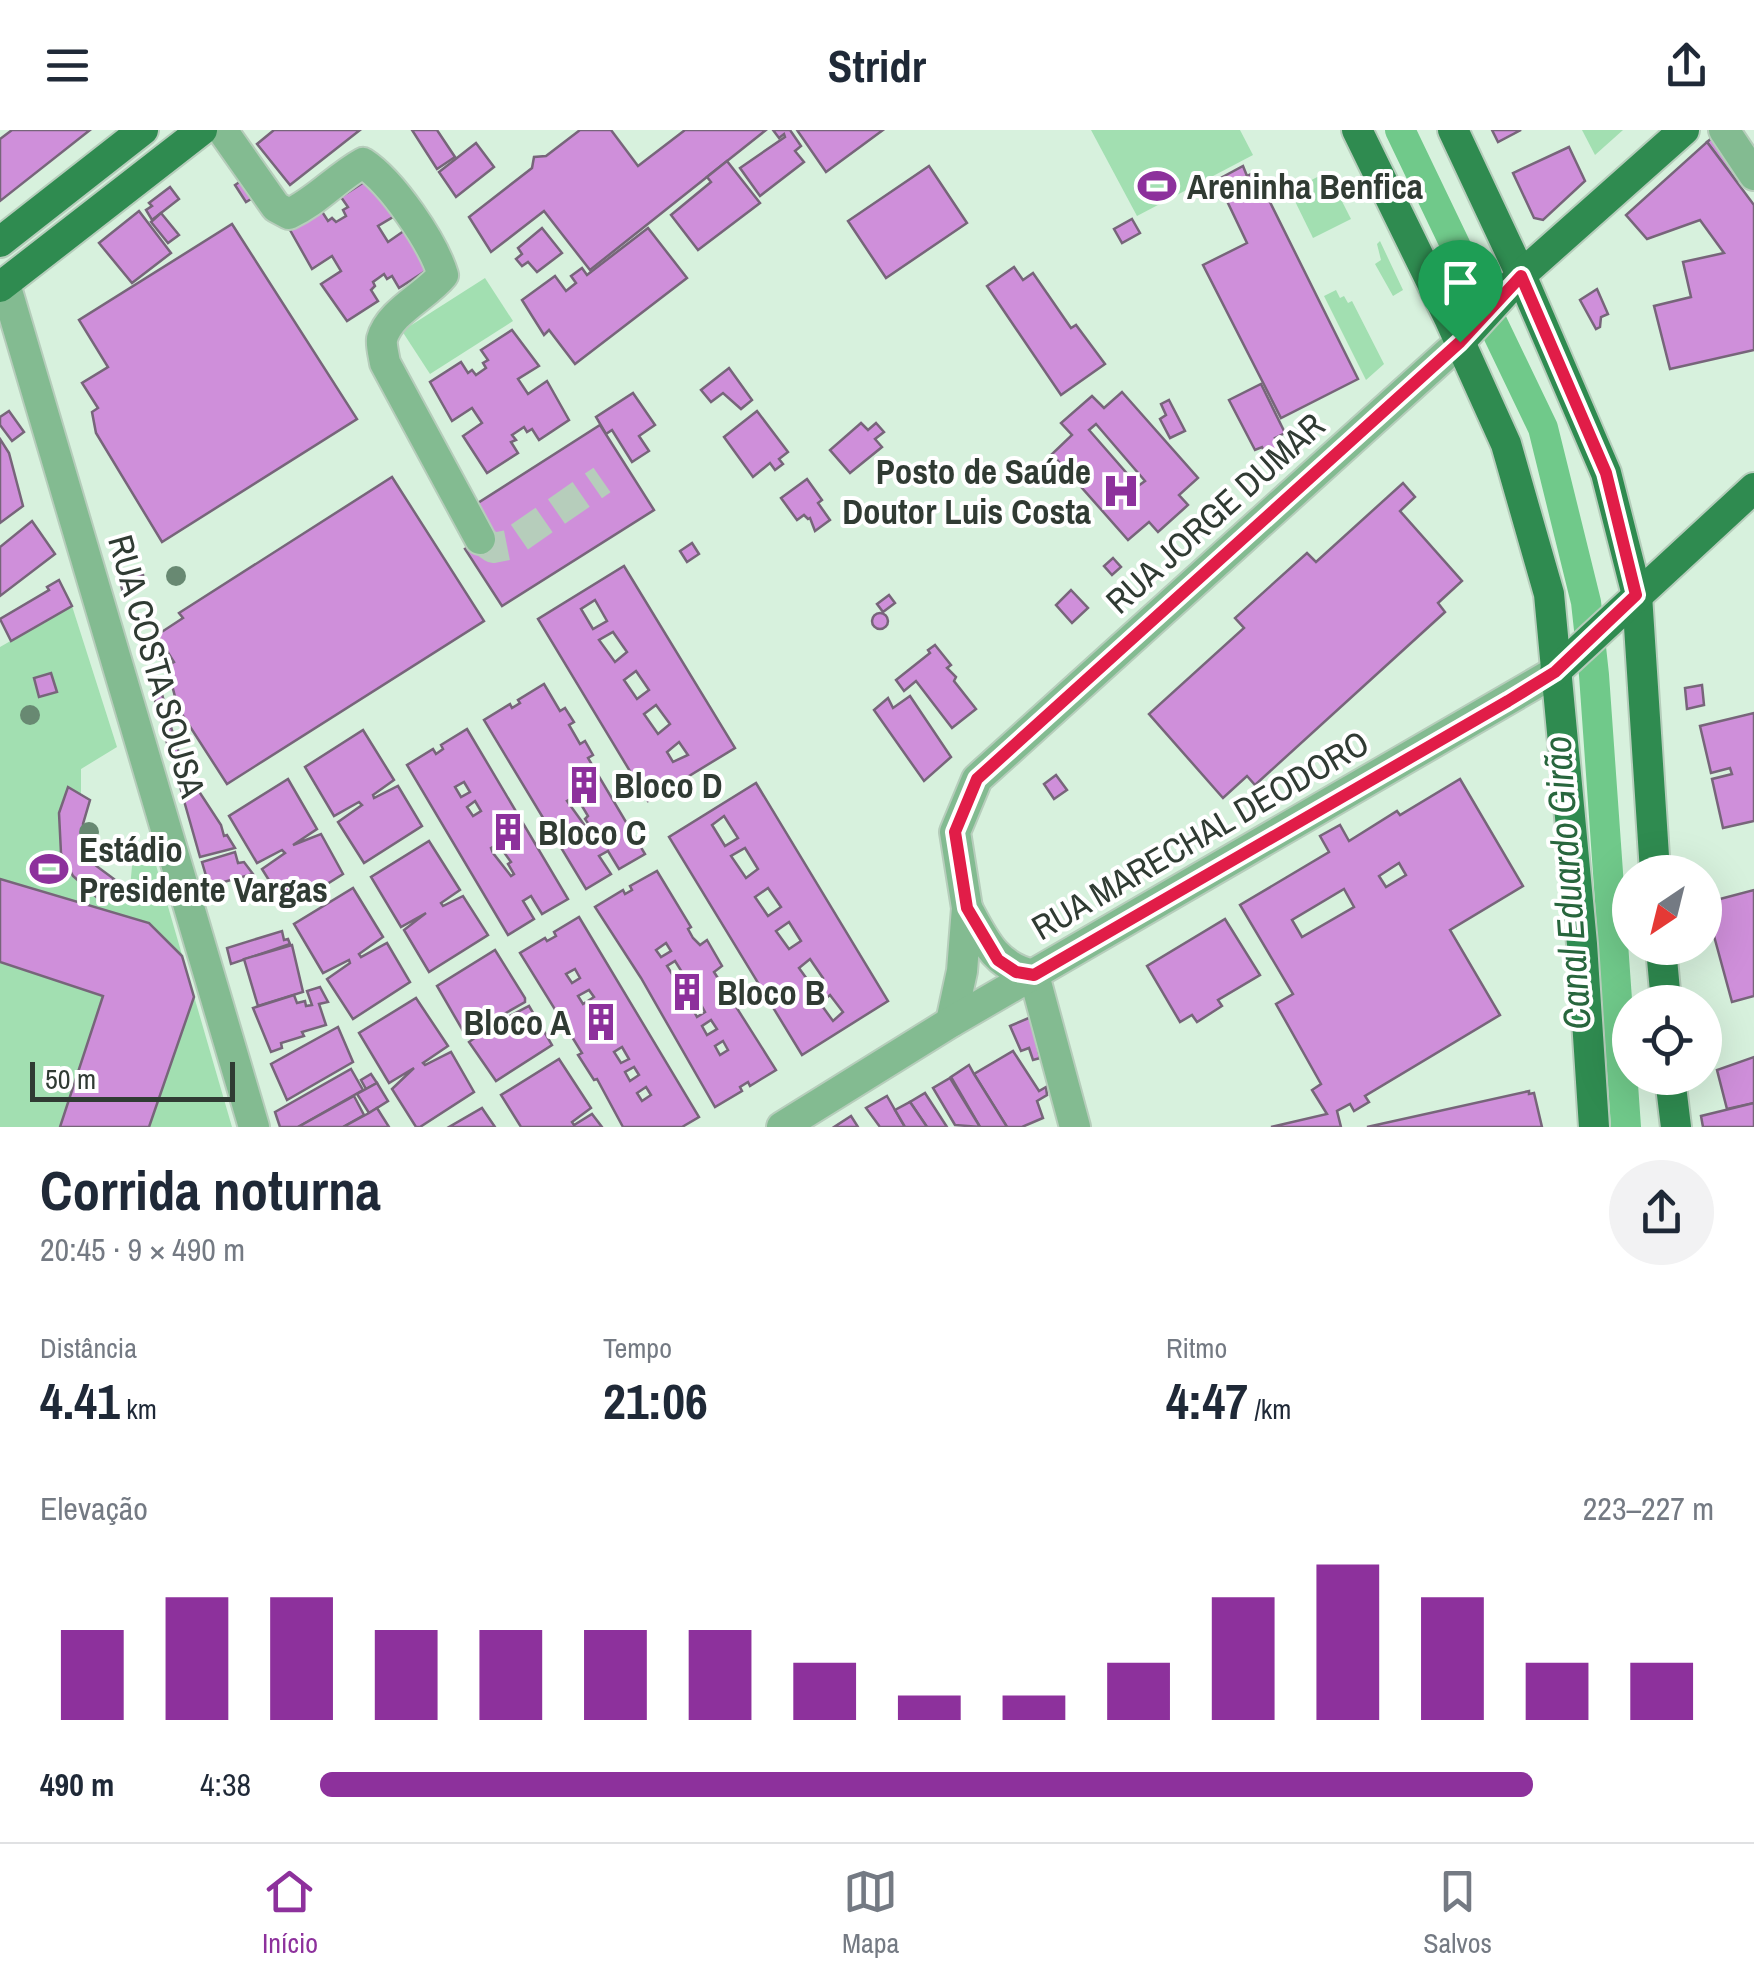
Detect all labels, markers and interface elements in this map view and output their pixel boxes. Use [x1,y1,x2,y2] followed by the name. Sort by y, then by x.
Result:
[828,35,926,96] text: Stridr
[40,38,95,93] icon: menu
[1659,38,1714,93] icon: share
[1187,163,1423,210] place label: Areninha Benfica
[1136,165,1178,207] sports icon: Areninha Benfica
[1418,240,1503,343] pin
[1433,255,1488,310] icon: arrive
[1096,402,1334,624] street label: RUA JORGE DUMAR
[842,448,1091,535] place label: Posto de Saúde Doutor Luis Costa
[1100,470,1142,512] hospital icon: Posto de Saúde Doutor Luis Costa
[97,529,217,803] street label: RUA COSTA SOUSA
[1023,719,1377,951] street label: RUA MARECHAL DEODORO
[1531,734,1603,1032] water label: Canal Eduardo Girão
[614,762,722,809] place label: Bloco D
[563,764,605,806] building icon: Bloco D
[538,809,646,856] place label: Bloco C
[487,811,529,853] building icon: Bloco C
[79,826,328,913] place label: Estádio Presidente Vargas
[28,848,70,890] sports icon: Estádio Presidente Vargas
[1612,855,1722,965] north arrow
[1612,855,1722,1095] map controls
[717,969,825,1016] place label: Bloco B
[666,971,708,1013] building icon: Bloco B
[1612,985,1722,1095] button: locate
[464,999,571,1046] place label: Bloco A
[580,1001,622,1043] building icon: Bloco A
[30,1057,235,1101] scale bar
[45,1060,96,1098] text: 50 m
[40,1153,381,1227] text: Corrida noturna
[1609,1160,1714,1265] button: share
[40,1228,245,1271] text: 20:45 · 9 × 490 m
[40,1329,137,1367] text: Distância
[603,1329,672,1367] text: Tempo
[1166,1329,1227,1367] text: Ritmo
[40,1367,120,1435] text: 4.41
[603,1367,708,1435] text: 21:06
[1166,1367,1248,1435] text: 4:47
[120,1390,157,1428] text: km
[1248,1390,1291,1428] text: /km
[40,1487,148,1530] text: Elevação
[1583,1487,1714,1530] text: 223–227 m
[40,1763,114,1806] text: 490 m
[200,1763,251,1806] text: 4:38
[262,1864,318,1962] tab: Início
[842,1864,899,1962] tab: Mapa
[1423,1864,1492,1962] tab: Salvos

